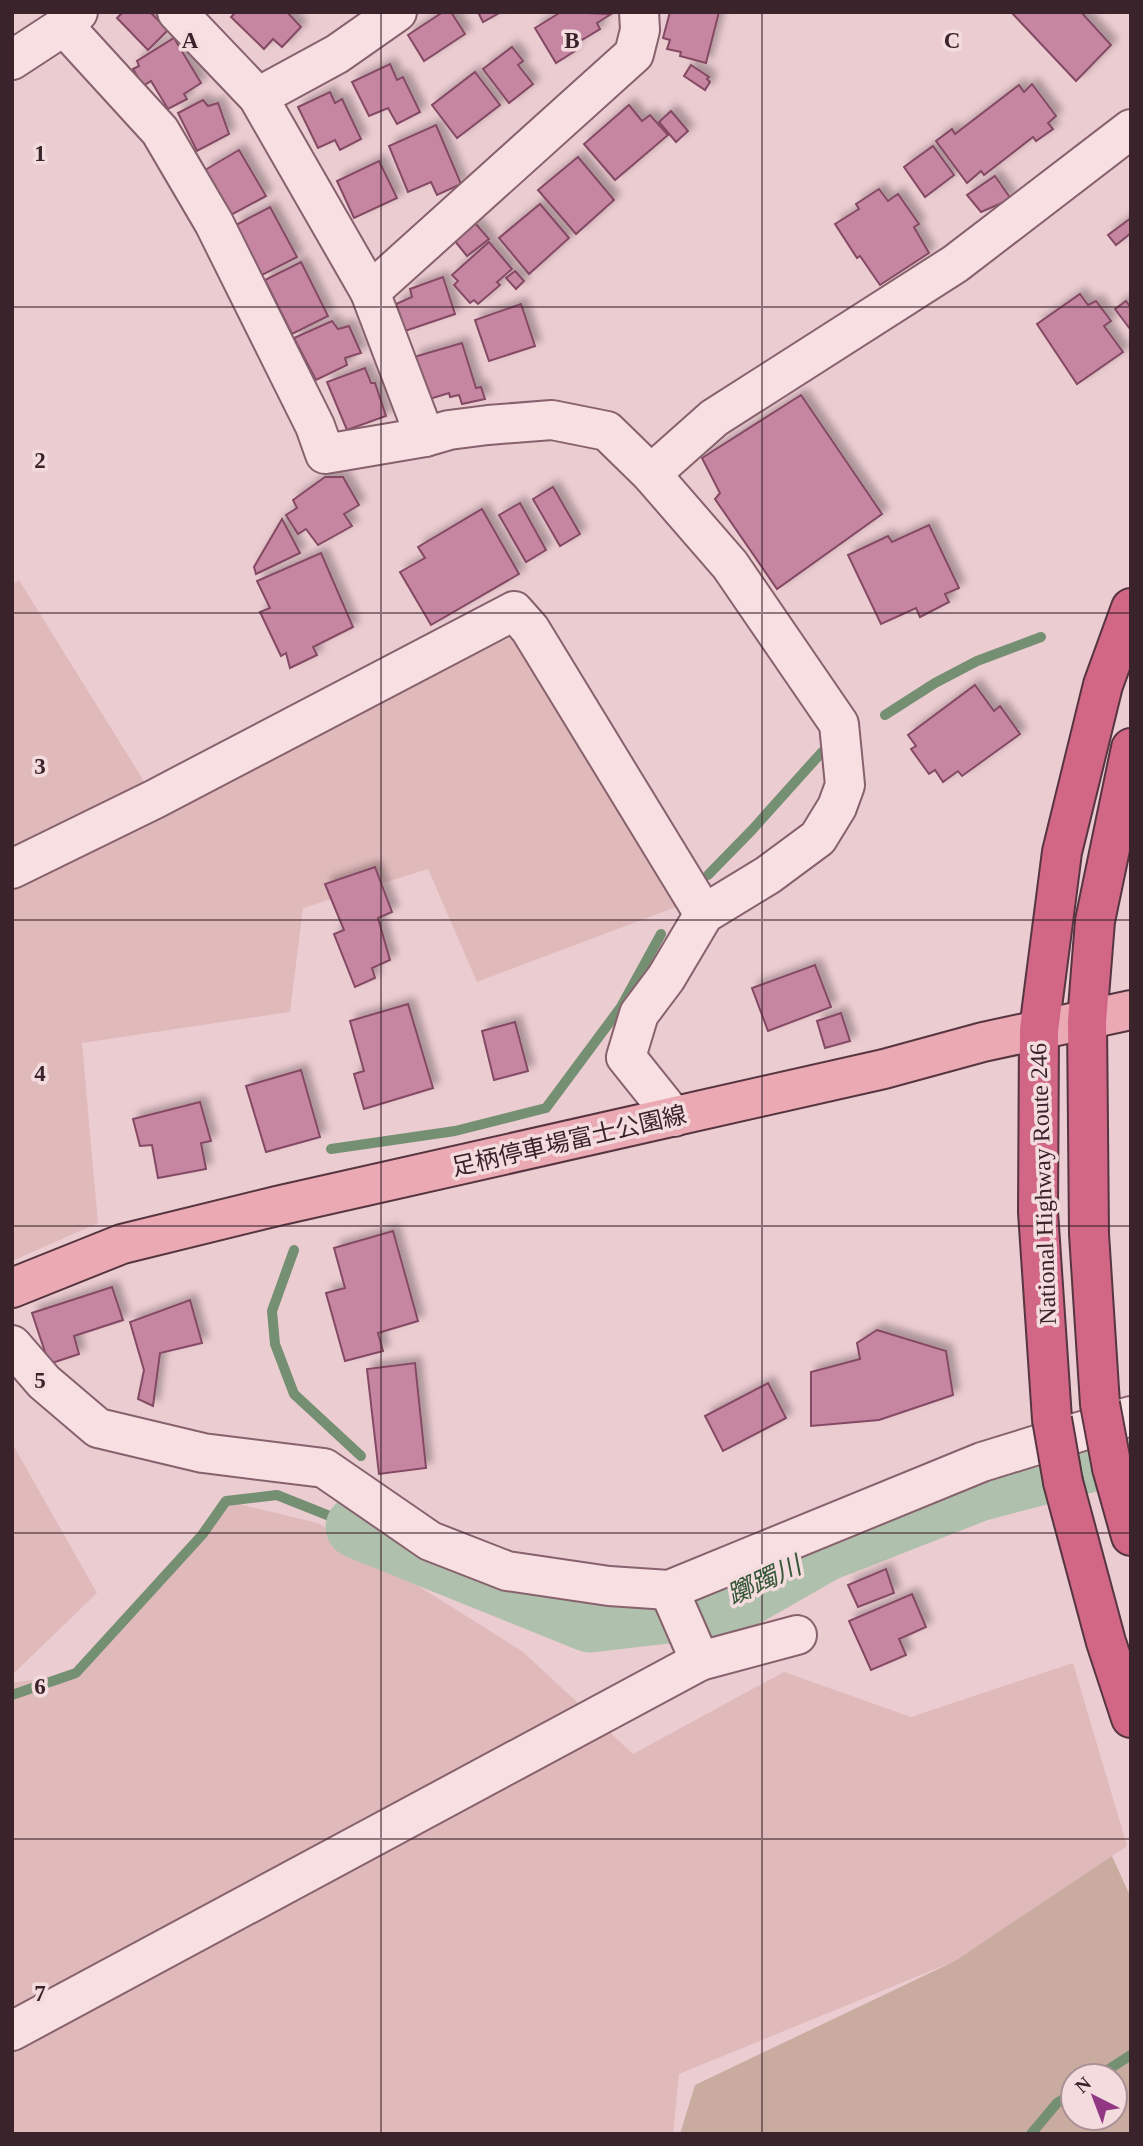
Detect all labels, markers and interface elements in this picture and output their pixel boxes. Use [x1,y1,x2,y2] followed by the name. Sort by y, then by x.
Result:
[182,28,199,53] text: A
[564,28,580,53] text: B
[944,28,960,53] text: C
[34,141,46,166] text: 1
[34,448,46,473] text: 2
[34,754,46,779] text: 3
[1025,1043,1061,1325] street label: National Highway Route 246
[34,1061,46,1086] text: 4
[449,1101,689,1181] street label: 足柄停車場富士公園線
[34,1368,46,1393] text: 5
[723,1550,808,1610] water label: 躑躅川
[34,1674,46,1699] text: 6
[34,1981,46,2006] text: 7
[1059,2062,1129,2132] north arrow
[1071,2072,1095,2097] text: N

